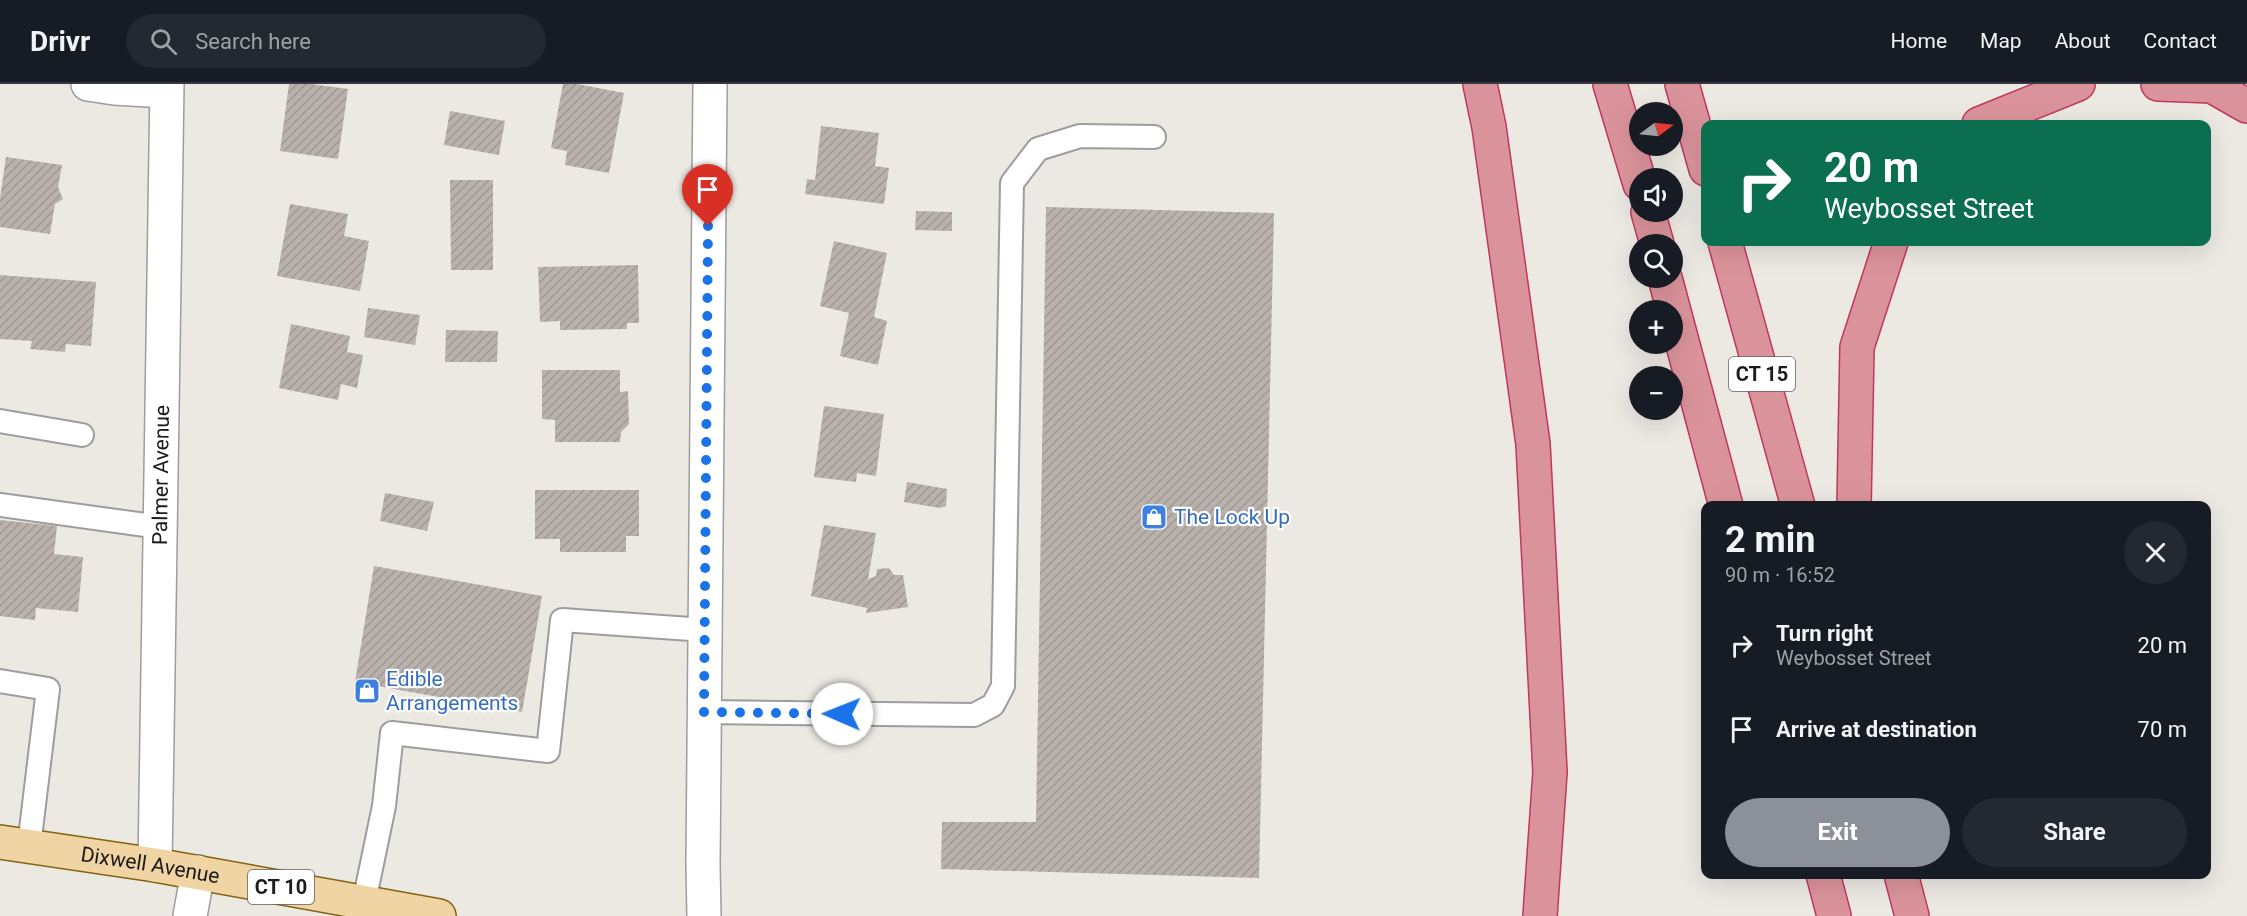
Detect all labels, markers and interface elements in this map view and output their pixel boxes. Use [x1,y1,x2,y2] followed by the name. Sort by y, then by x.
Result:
[126,14,546,68] search box
[30,25,90,58] text: Drivr
[147,25,180,58] icon: search
[195,29,311,54] text: Search here
[1891,29,1947,53] text: Home
[1980,29,2022,53] text: Map
[2055,29,2111,53] text: About
[2144,29,2217,53] text: Contact
[1629,102,1683,156] north arrow
[1629,102,1683,420] map controls
[1824,143,1919,192] text: 20 m
[1725,144,1803,222] icon: right
[682,164,733,226] pin
[1629,168,1683,222] button: sound
[691,173,724,206] icon: arrive
[1824,193,2034,225] text: Weybosset Street
[1629,234,1683,288] button: search
[1629,300,1683,354] button: +
[1729,357,1795,391] road number: CT 15
[1629,366,1683,420] button: −
[148,405,174,545] street label: Palmer Avenue
[1139,502,1169,532] shop icon: The Lock Up
[1174,505,1290,529] place label: The Lock Up
[1725,519,1816,561] text: 2 min
[2124,521,2187,584] button: close
[1725,563,1835,587] text: 90 m · 16:52
[1776,621,1873,646] text: Turn right
[1725,629,1758,662] icon: right
[2138,633,2187,658] text: 20 m
[1776,646,1932,670] text: Weybosset Street
[386,667,518,715] place label: Edible Arrangements
[352,676,382,706] shop icon: Edible Arrangements
[810,682,874,746] position arrow
[1725,713,1758,746] icon: arrive
[1776,717,1977,742] text: Arrive at destination
[2138,717,2187,742] text: 70 m
[1725,798,1950,867] button: Exit
[1962,798,2187,867] button: Share
[79,842,222,888] street label: Dixwell Avenue
[248,870,314,904] road number: CT 10

